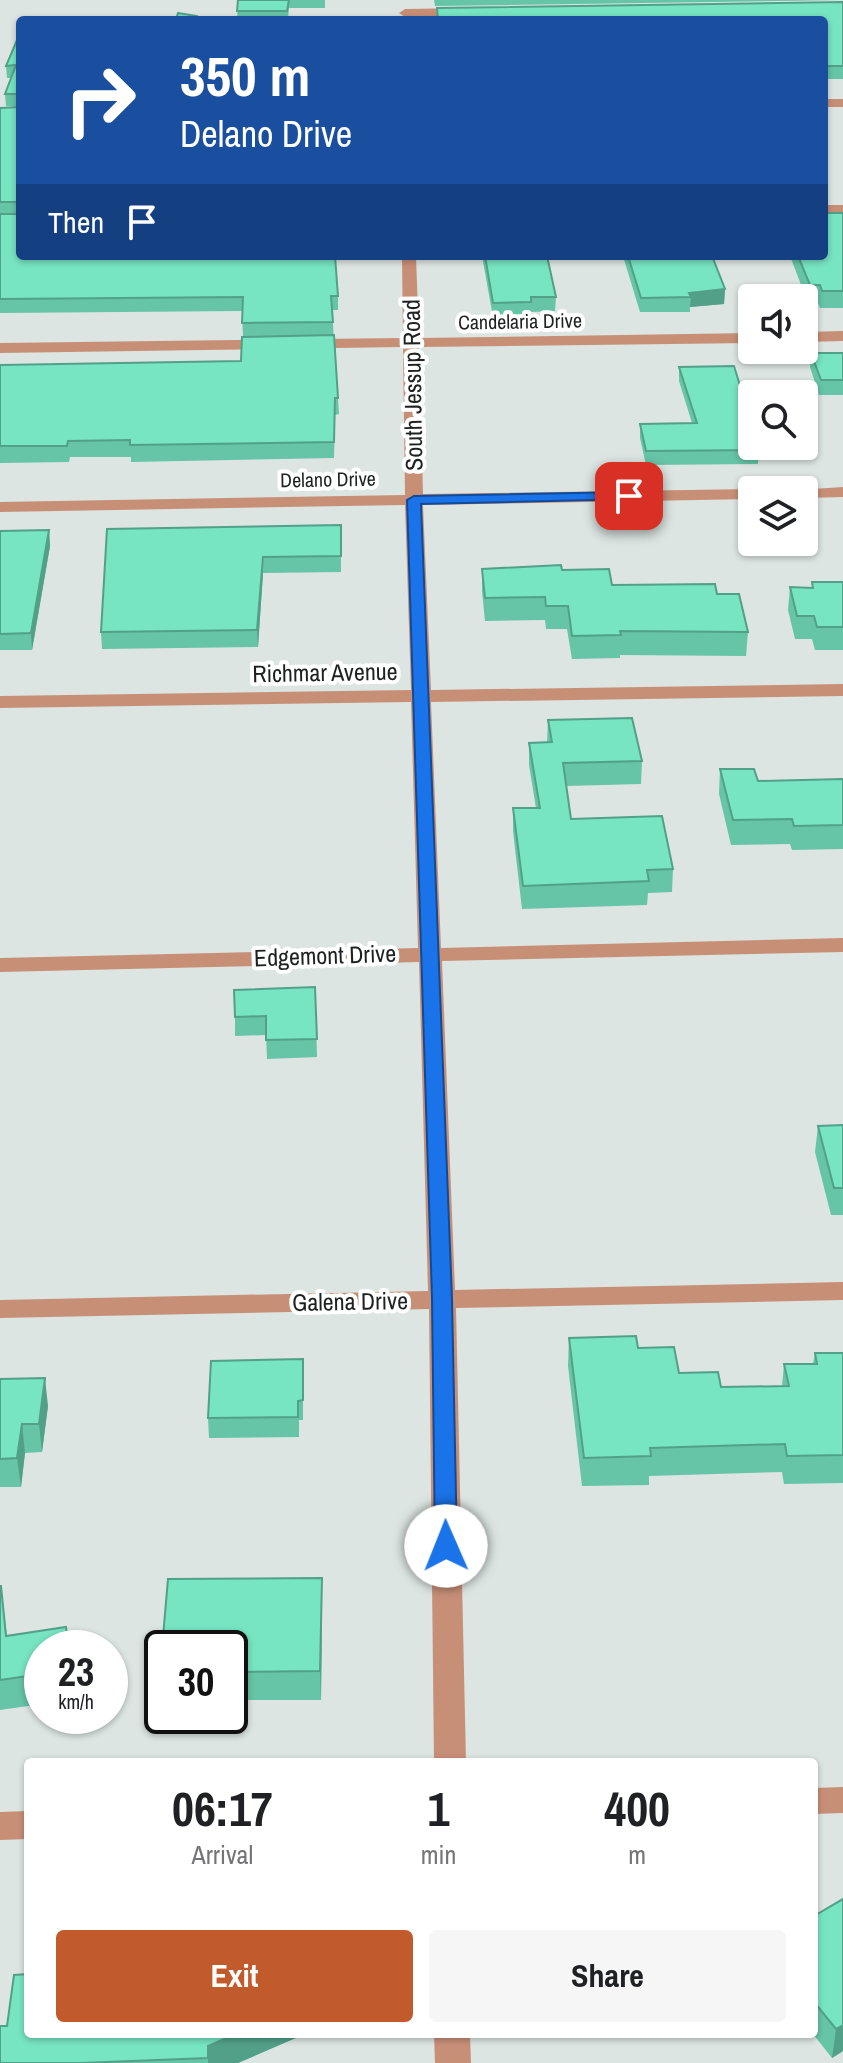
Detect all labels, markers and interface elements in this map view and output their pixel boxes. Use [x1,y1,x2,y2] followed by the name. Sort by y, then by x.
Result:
[180,38,310,113] text: 350 m
[48,48,152,152] icon: right
[180,110,352,158] text: Delano Drive
[120,200,164,244] icon: arrive
[48,202,104,242] text: Then
[738,284,818,556] map controls
[738,284,818,364] button: sound
[395,299,429,471] street label: South Jessup Road
[458,306,582,336] street label: Candelaria Drive
[738,380,818,460] button: search
[595,462,663,530] pin
[280,465,376,493] street label: Delano Drive
[607,474,651,518] icon: arrive
[738,476,818,556] button: layers
[252,655,398,689] street label: Richmar Avenue
[253,937,397,973] street label: Edgemont Drive
[292,1284,408,1318] street label: Galena Drive
[404,1504,488,1588] position arrow
[144,1630,248,1734] speed limit sign: 30
[58,1645,94,1698] text: 23
[58,1688,94,1715] text: km/h
[172,1776,273,1841] text: 06:17
[428,1776,449,1841] text: 1
[604,1776,670,1841] text: 400
[192,1837,253,1872] text: Arrival
[421,1837,456,1872] text: min
[628,1837,646,1872] text: m
[56,1930,413,2022] button: Exit
[429,1930,786,2022] button: Share

